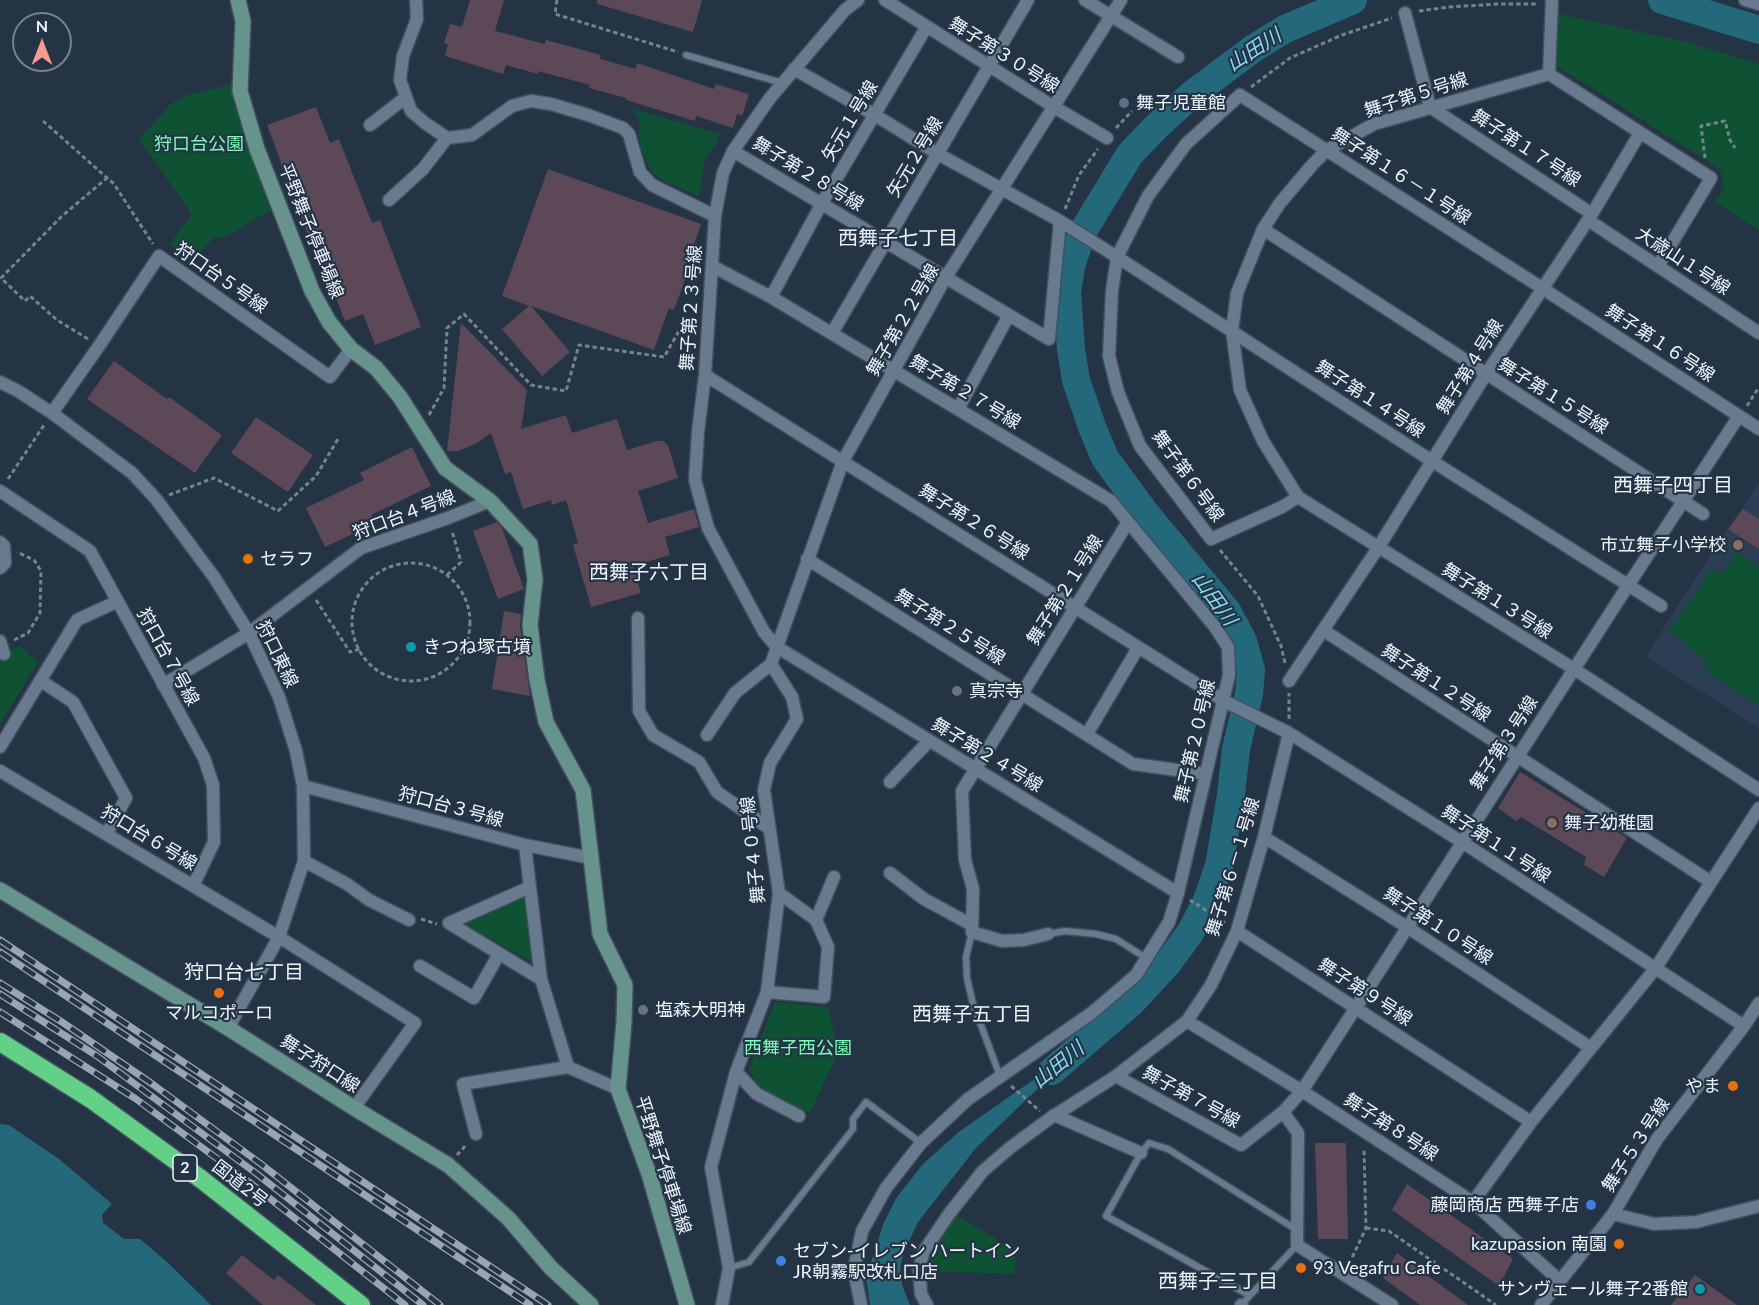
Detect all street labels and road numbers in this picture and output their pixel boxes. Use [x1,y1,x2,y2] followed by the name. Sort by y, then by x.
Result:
[945,12,1063,98] street label: 舞子第３０号線
[1361,68,1471,122] street label: 舞子第５号線
[818,77,882,165] street label: 矢元１号線
[1467,105,1585,191] street label: 舞子第１７号線
[883,113,947,201] street label: 矢元２号線
[1327,123,1475,229] street label: 舞子第１６－１号線
[748,132,868,216] street label: 舞子第２８号線
[274,160,348,302] street label: 平野舞子停車場線
[1632,223,1734,299] street label: 大歳山１号線
[171,238,271,318] street label: 狩口台５号線
[676,244,706,372] street label: 舞子第２３号線
[862,260,944,380] street label: 舞子第２２号線
[1601,300,1719,386] street label: 舞子第１６号線
[1432,315,1508,419] street label: 舞子第４号線
[905,350,1025,434] street label: 舞子第２７号線
[1494,353,1612,439] street label: 舞子第１５号線
[1311,356,1429,442] street label: 舞子第１４号線
[1148,426,1228,526] street label: 舞子第６号線
[915,479,1033,565] street label: 舞子第２６号線
[350,486,458,544] street label: 狩口台４号線
[1022,531,1108,649] street label: 舞子第２１号線
[1438,558,1556,644] street label: 舞子第１３号線
[891,584,1009,670] street label: 舞子第２５号線
[132,605,204,709] street label: 狩口台７号線
[252,617,302,691] street label: 狩口東線
[1377,640,1495,726] street label: 舞子第１２号線
[1170,677,1220,805] street label: 舞子第２０号線
[1466,692,1542,794] street label: 舞子第３号線
[927,713,1047,797] street label: 舞子第２４号線
[396,783,506,831] street label: 狩口台３号線
[737,795,769,905] street label: 舞子４０号線
[1202,795,1264,939] street label: 舞子第６－１号線
[97,801,201,875] street label: 狩口台６号線
[1437,801,1555,887] street label: 舞子第１１号線
[1379,883,1497,969] street label: 舞子第１０号線
[1314,954,1416,1030] street label: 舞子第９号線
[276,1030,364,1098] street label: 舞子狩口線
[1139,1061,1243,1133] street label: 舞子第７号線
[1340,1089,1442,1165] street label: 舞子第８号線
[630,1093,696,1237] street label: 平野舞子停車場線
[1598,1094,1674,1196] street label: 舞子５３号線
[173,1155,197,1181] road number: 2
[208,1156,272,1212] street label: 国道2号

